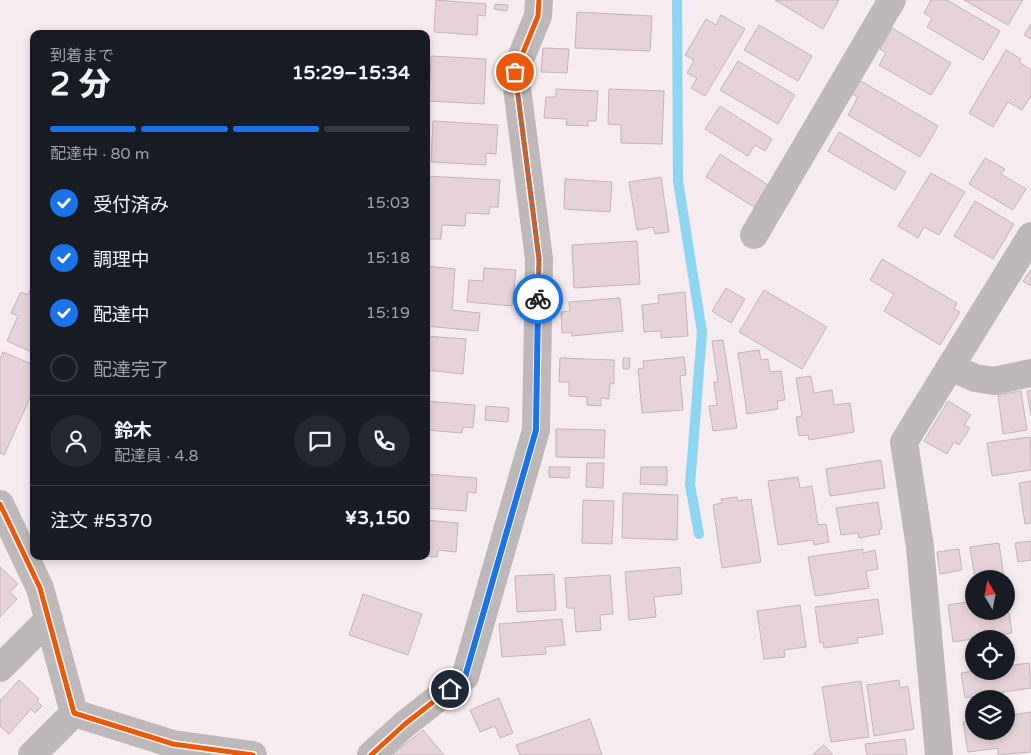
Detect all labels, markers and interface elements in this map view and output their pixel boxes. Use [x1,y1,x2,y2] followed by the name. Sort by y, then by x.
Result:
[50,46,114,66] text: 到着まで
[494,51,536,93] pin
[501,58,529,86] icon: bag
[292,62,410,84] text: 15:29–15:34
[50,66,110,104] text: 2 分
[50,144,149,164] text: 配達中 · 80 m
[50,189,78,217] icon: check
[366,193,410,213] text: 15:03
[93,194,169,216] text: 受付済み
[50,244,78,272] icon: check
[366,248,410,268] text: 15:18
[93,249,150,271] text: 調理中
[513,274,563,324] courier
[524,285,552,313] icon: bike
[50,299,78,327] icon: check
[366,303,410,323] text: 15:19
[93,304,150,326] text: 配達中
[93,359,169,381] text: 配達完了
[50,415,102,467] button: person
[294,415,346,467] button: chat
[358,415,410,467] button: phone
[114,420,152,442] text: 鈴木
[114,446,199,466] text: 配達員 · 4.8
[345,507,410,529] text: ¥3,150
[50,510,152,532] text: 注文 #5370
[965,570,1015,620] north arrow
[965,570,1015,740] map controls
[965,630,1015,680] button: locate
[429,668,471,710] pin
[436,675,464,703] icon: home
[965,690,1015,740] button: layers

